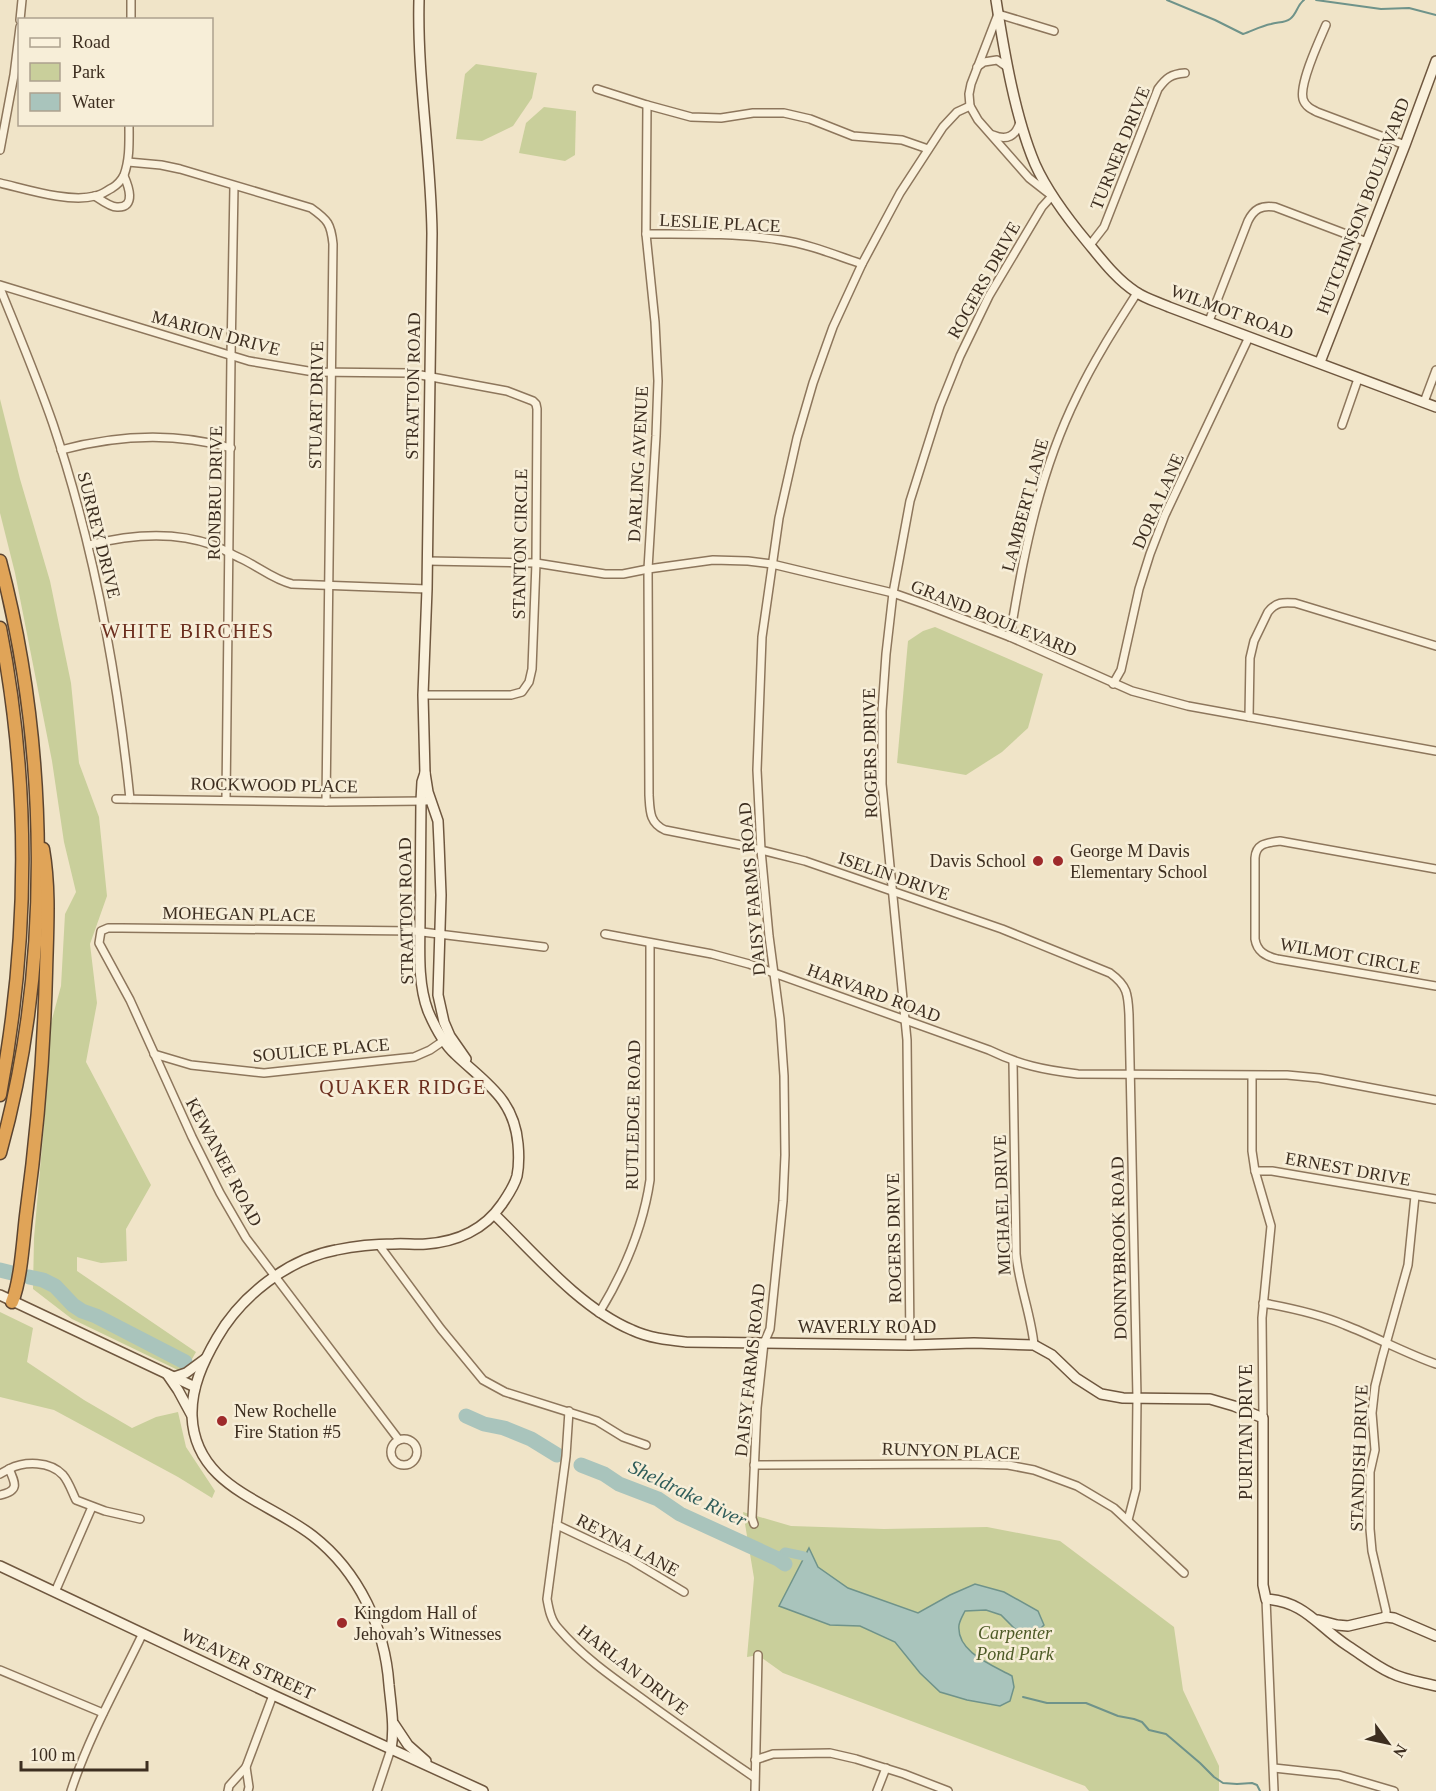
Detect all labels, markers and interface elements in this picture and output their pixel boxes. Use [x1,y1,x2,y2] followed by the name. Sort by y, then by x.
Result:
[18,18,213,126] legend
[72,32,110,52] text: Road
[72,62,105,82] text: Park
[1086,83,1154,213] street label: TURNER DRIVE
[72,92,115,112] text: Water
[1312,95,1414,317] street label: HUTCHINSON BOULEVARD
[659,210,781,236] street label: LESLIE PLACE
[944,218,1024,342] street label: ROGERS DRIVE
[1168,281,1296,343] street label: WILMOT ROAD
[149,306,283,360] street label: MARION DRIVE
[402,312,424,460] street label: STRATTON ROAD
[305,341,327,469] street label: STUART DRIVE
[624,385,652,543] street label: DARLING AVENUE
[204,426,226,560] street label: RONBRU DRIVE
[998,436,1052,574] street label: LAMBERT LANE
[1128,450,1188,552] street label: DORA LANE
[509,468,531,620] street label: STANTON CIRCLE
[74,470,124,600] street label: SURREY DRIVE
[908,576,1080,660] street label: GRAND BOULEVARD
[101,620,275,642] district label: WHITE BIRCHES
[859,688,881,818] street label: ROGERS DRIVE
[190,774,358,796] street label: ROCKWOOD PLACE
[734,801,770,977] street label: DAISY FARMS ROAD
[395,837,417,985] street label: STRATTON ROAD
[1070,841,1207,882] place label: George M Davis Elementary School
[836,848,952,904] street label: ISELIN DRIVE
[930,851,1026,871] place label: Davis School
[1031,854,1045,868] marker: Davis School
[1051,854,1065,868] marker: George M Davis Elementary School
[162,903,316,925] street label: MOHEGAN PLACE
[1278,934,1422,978] street label: WILMOT CIRCLE
[804,960,944,1026] street label: HARVARD ROAD
[252,1034,390,1066] street label: SOULICE PLACE
[622,1040,644,1190] street label: RUTLEDGE ROAD
[319,1076,487,1098] district label: QUAKER RIDGE
[182,1094,266,1230] street label: KEWANEE ROAD
[990,1134,1014,1276] street label: MICHAEL DRIVE
[1284,1148,1412,1190] street label: ERNEST DRIVE
[1107,1156,1131,1340] street label: DONNYBROOK ROAD
[883,1173,905,1303] street label: ROGERS DRIVE
[731,1282,769,1458] street label: DAISY FARMS ROAD
[798,1317,936,1337] street label: WAVERLY ROAD
[1236,1364,1256,1500] street label: PURITAN DRIVE
[1346,1384,1372,1532] street label: STANDISH DRIVE
[234,1401,341,1442] place label: New Rochelle Fire Station #5
[215,1414,229,1428] marker: New Rochelle Fire Station #5
[881,1439,1021,1463] street label: RUNYON PLACE
[626,1455,751,1531] water label: Sheldrake River
[573,1510,683,1580] street label: REYNA LANE
[354,1603,501,1644] place label: Kingdom Hall of Jehovah’s Witnesses
[335,1616,349,1630] marker: Kingdom Hall of Jehovah’s Witnesses
[574,1621,692,1719] street label: HARLAN DRIVE
[975,1623,1055,1664] park label: Carpenter Pond Park
[178,1624,318,1704] street label: WEAVER STREET
[1358,1713,1418,1773] north arrow
[21,1734,147,1772] scale bar
[1390,1741,1410,1761] text: N
[30,1745,76,1765] text: 100 m

